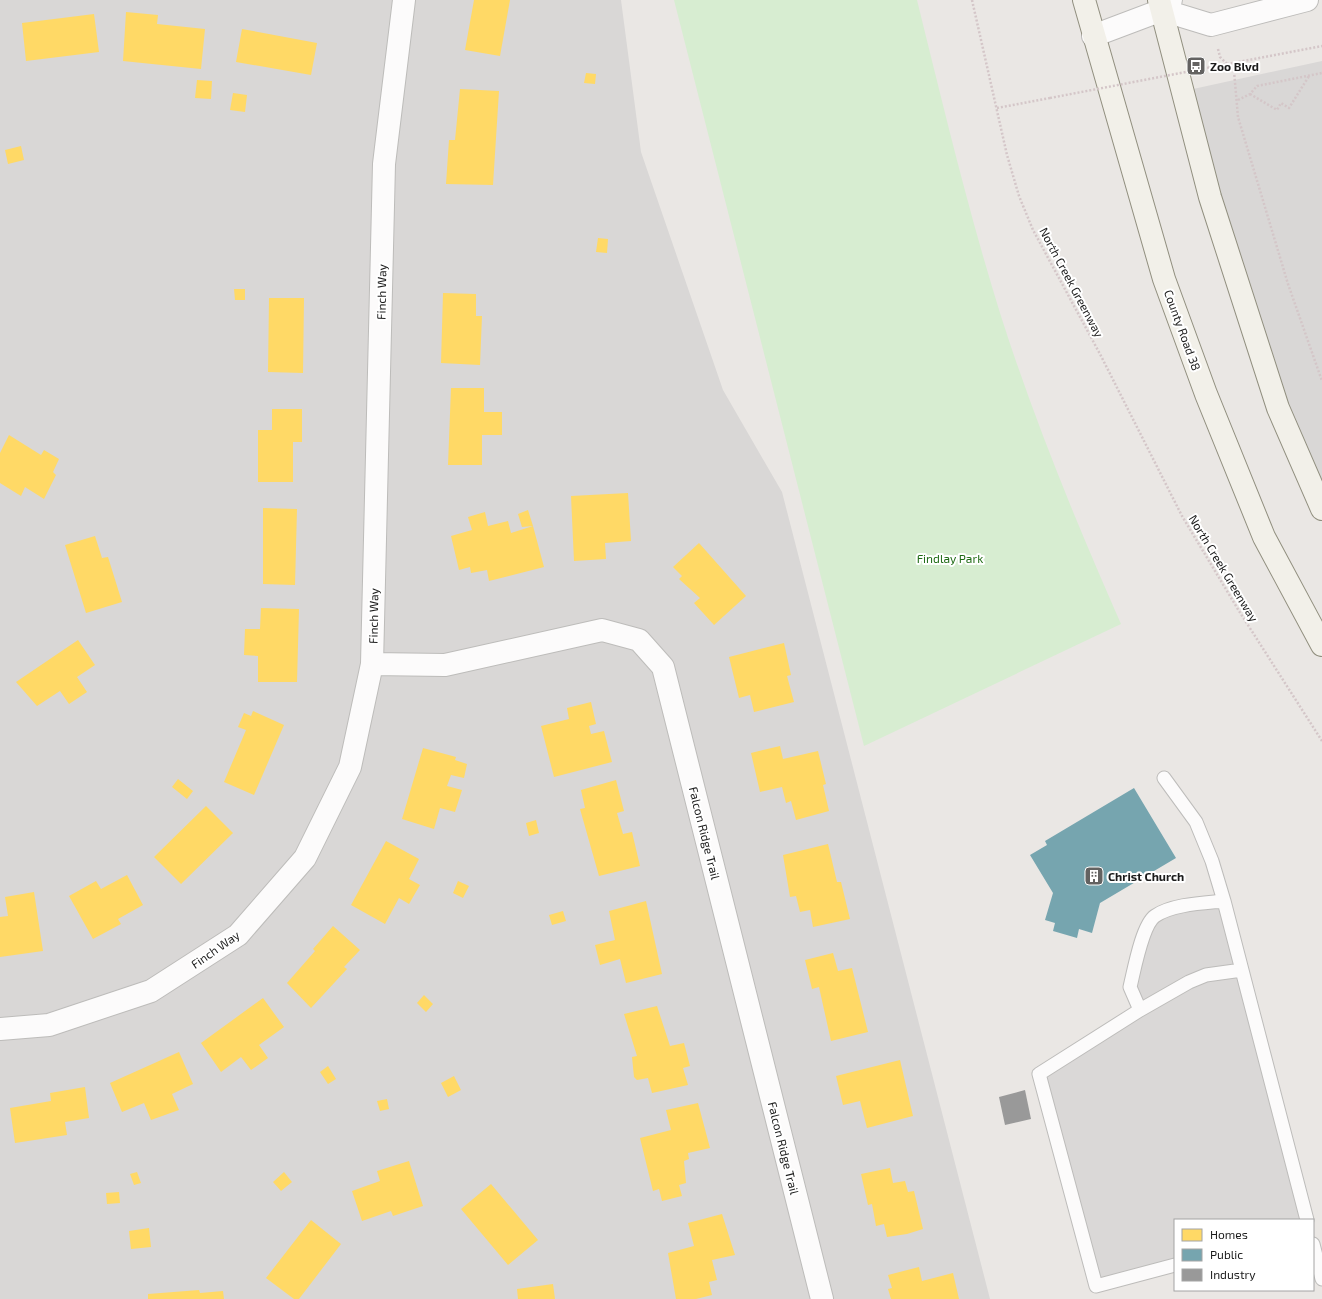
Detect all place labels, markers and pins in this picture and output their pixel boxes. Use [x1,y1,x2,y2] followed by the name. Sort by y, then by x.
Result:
[1185,55,1207,77] bus stop icon: Zoo Blvd
[1210,59,1259,73] place label: Zoo Blvd
[1083,865,1105,887] building icon: Christ Church
[1108,869,1184,883] place label: Christ Church

